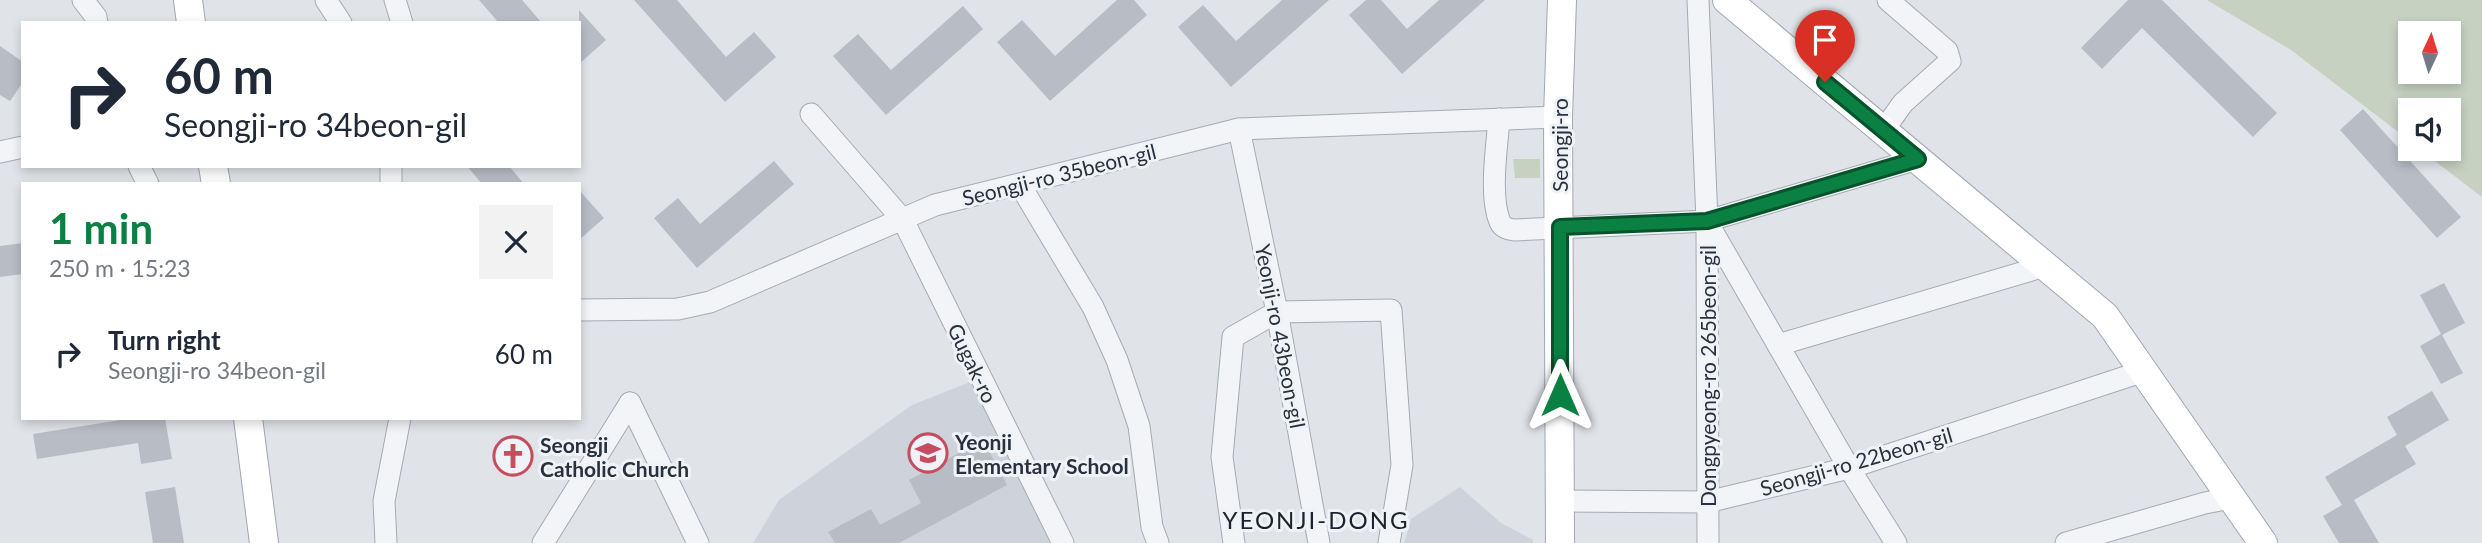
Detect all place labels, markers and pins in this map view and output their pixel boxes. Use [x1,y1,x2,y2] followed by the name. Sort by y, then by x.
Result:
[1795,10,1855,82] pin
[954,429,1129,478] place label: Yeonji Elementary School
[540,432,689,481] place label: Seongji Catholic Church
[907,432,949,474] school or university icon: Yeonji Elementary School
[492,435,534,477] church icon: Seongji Catholic Church

